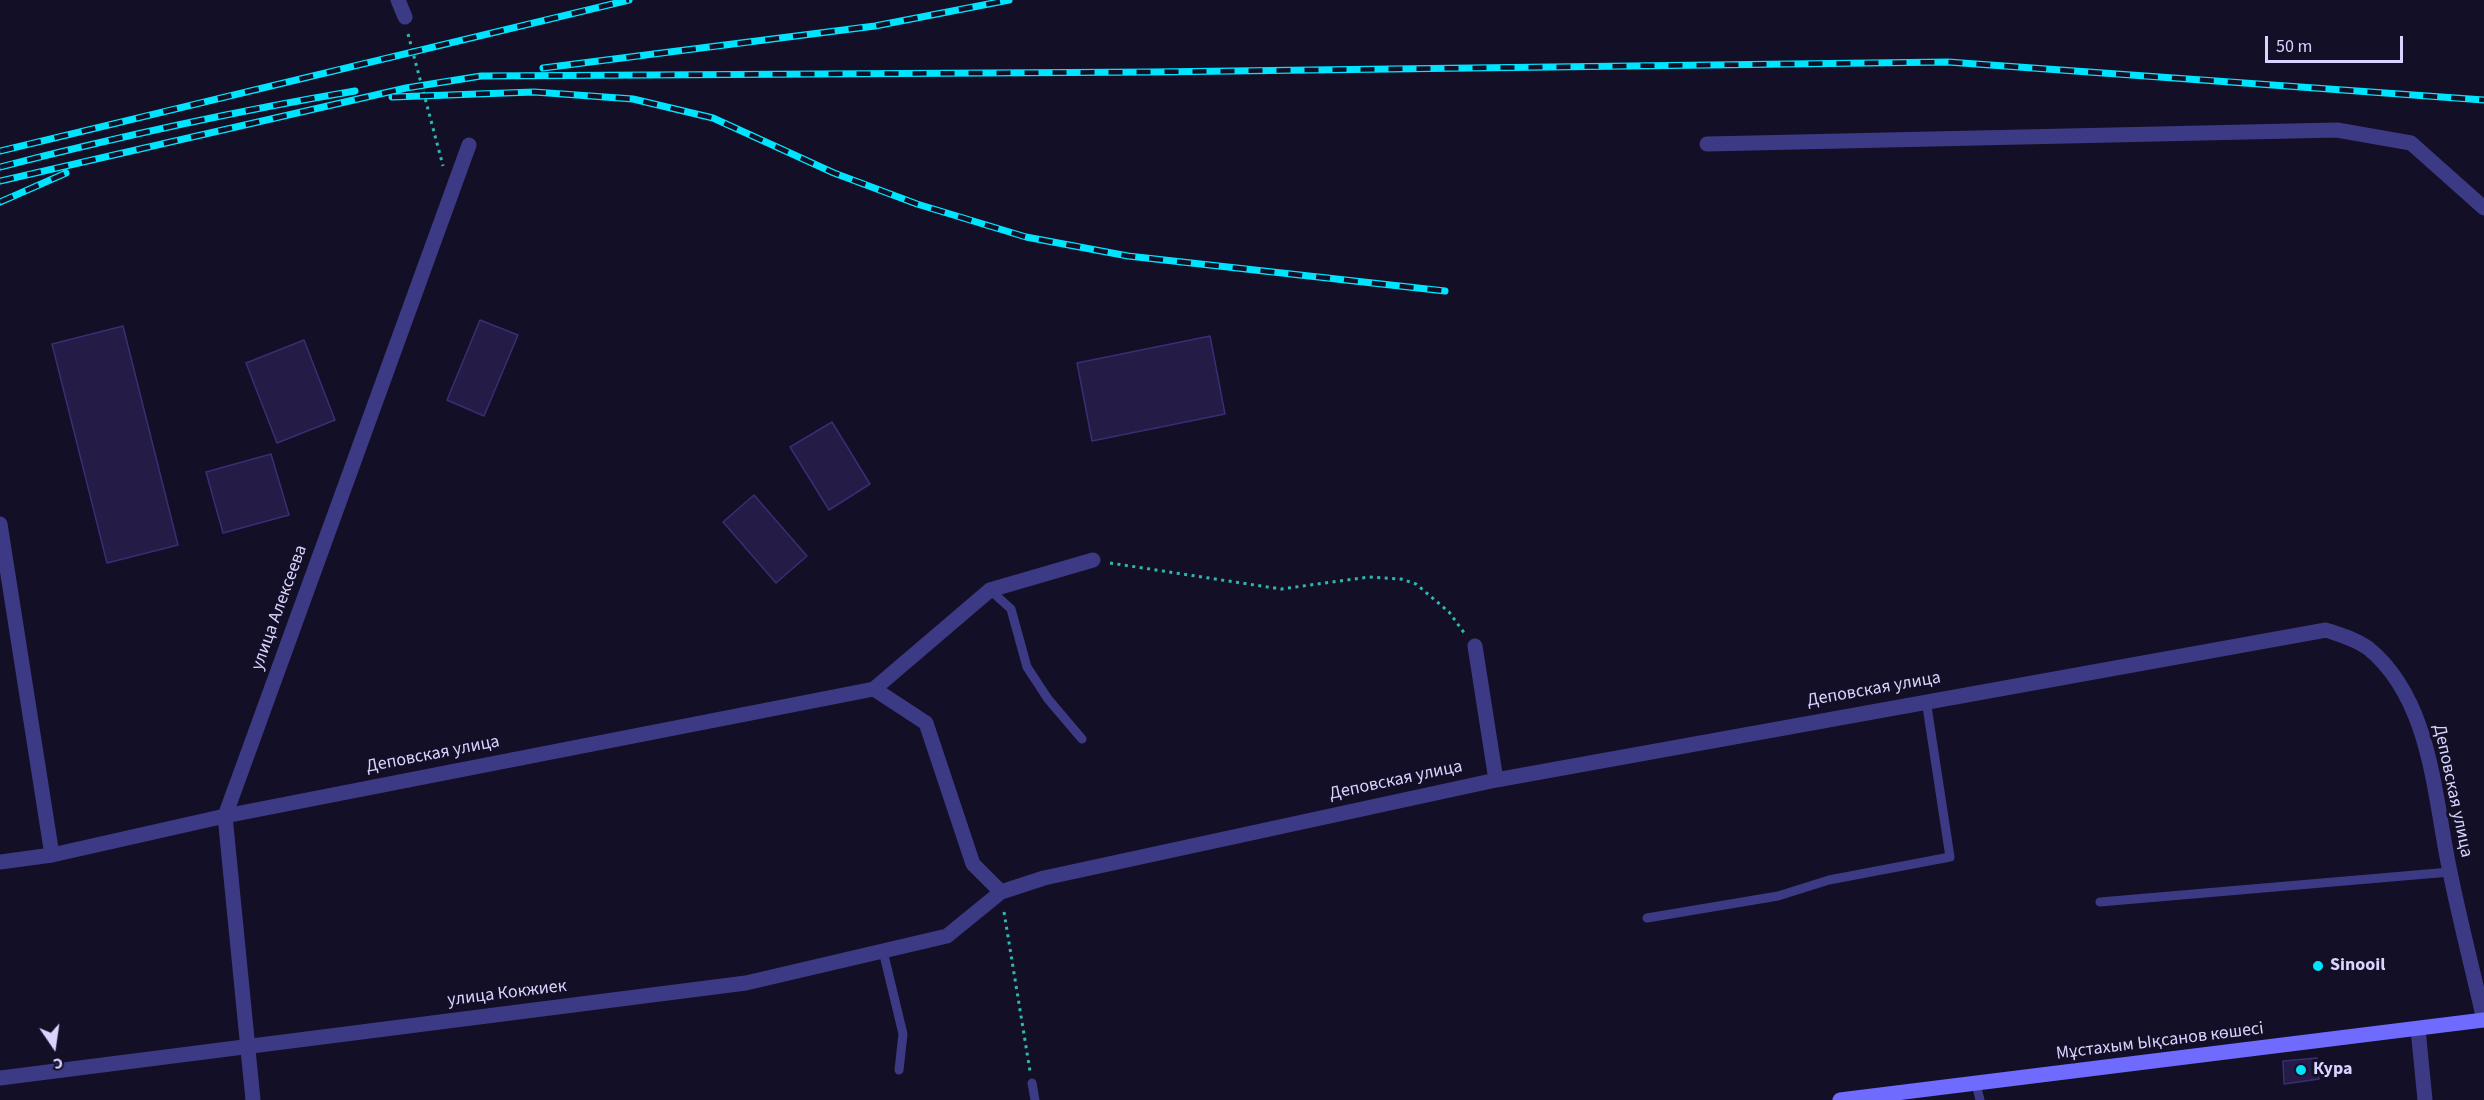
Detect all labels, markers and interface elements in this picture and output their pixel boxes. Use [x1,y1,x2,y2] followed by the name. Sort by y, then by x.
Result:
[2268,24,2406,62] scale bar
[2276,34,2312,59] text: 50 m
[247,542,313,674] street label: улица Алексеева
[1805,668,1943,712] street label: Деповская улица
[2427,723,2477,859] street label: Деповская улица
[364,731,502,779] street label: Деповская улица
[1328,756,1464,806] street label: Деповская улица
[2330,955,2385,977] place label: Sinooil
[2311,959,2325,973] marker: Sinooil
[446,976,568,1012] street label: улица Кокжиек
[24,1016,84,1076] north arrow
[2055,1019,2265,1065] street label: Мұстахым Ықсанов көшесі
[51,1052,65,1075] text: С
[2313,1059,2353,1081] place label: Кура
[2294,1063,2308,1077] marker: Кура

